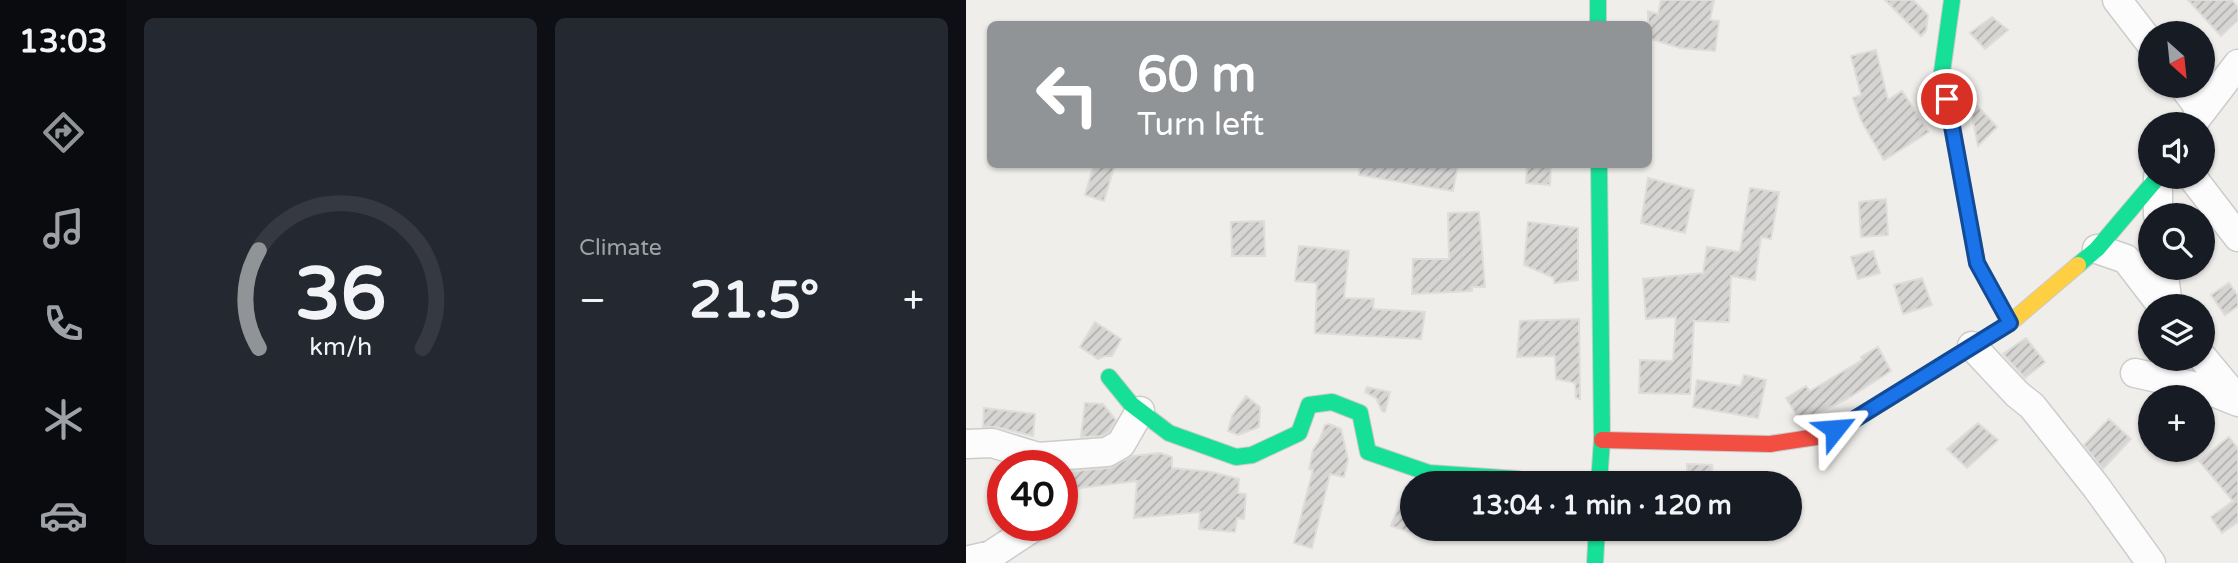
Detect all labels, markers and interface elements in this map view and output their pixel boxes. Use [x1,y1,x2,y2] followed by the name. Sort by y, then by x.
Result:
[2138,21,2216,98] north arrow
[2138,21,2215,462] map controls
[19,23,107,61] text: 13:03
[1137,46,1256,105] text: 60 m
[1022,49,1113,140] icon: left
[1917,69,1977,129] pin
[1928,80,1966,118] icon: arrive
[1137,106,1264,144] text: Turn left
[39,108,88,157] icon: directions
[2138,112,2215,189] button: sound
[2138,203,2215,280] button: search
[39,204,88,253] icon: music
[579,234,662,262] text: Climate
[295,251,386,339] text: 36
[689,269,819,332] text: 21.5°
[579,278,606,324] text: −
[903,278,924,324] text: +
[2138,294,2215,371] button: layers
[39,299,88,348] icon: phone
[309,331,372,361] text: km/h
[2138,385,2215,462] button: +
[1798,392,1872,466] position arrow
[39,395,88,444] icon: climate
[987,450,1078,541] speed limit sign: 40
[1470,490,1732,521] text: 13:04 · 1 min · 120 m
[39,491,88,540] icon: car

